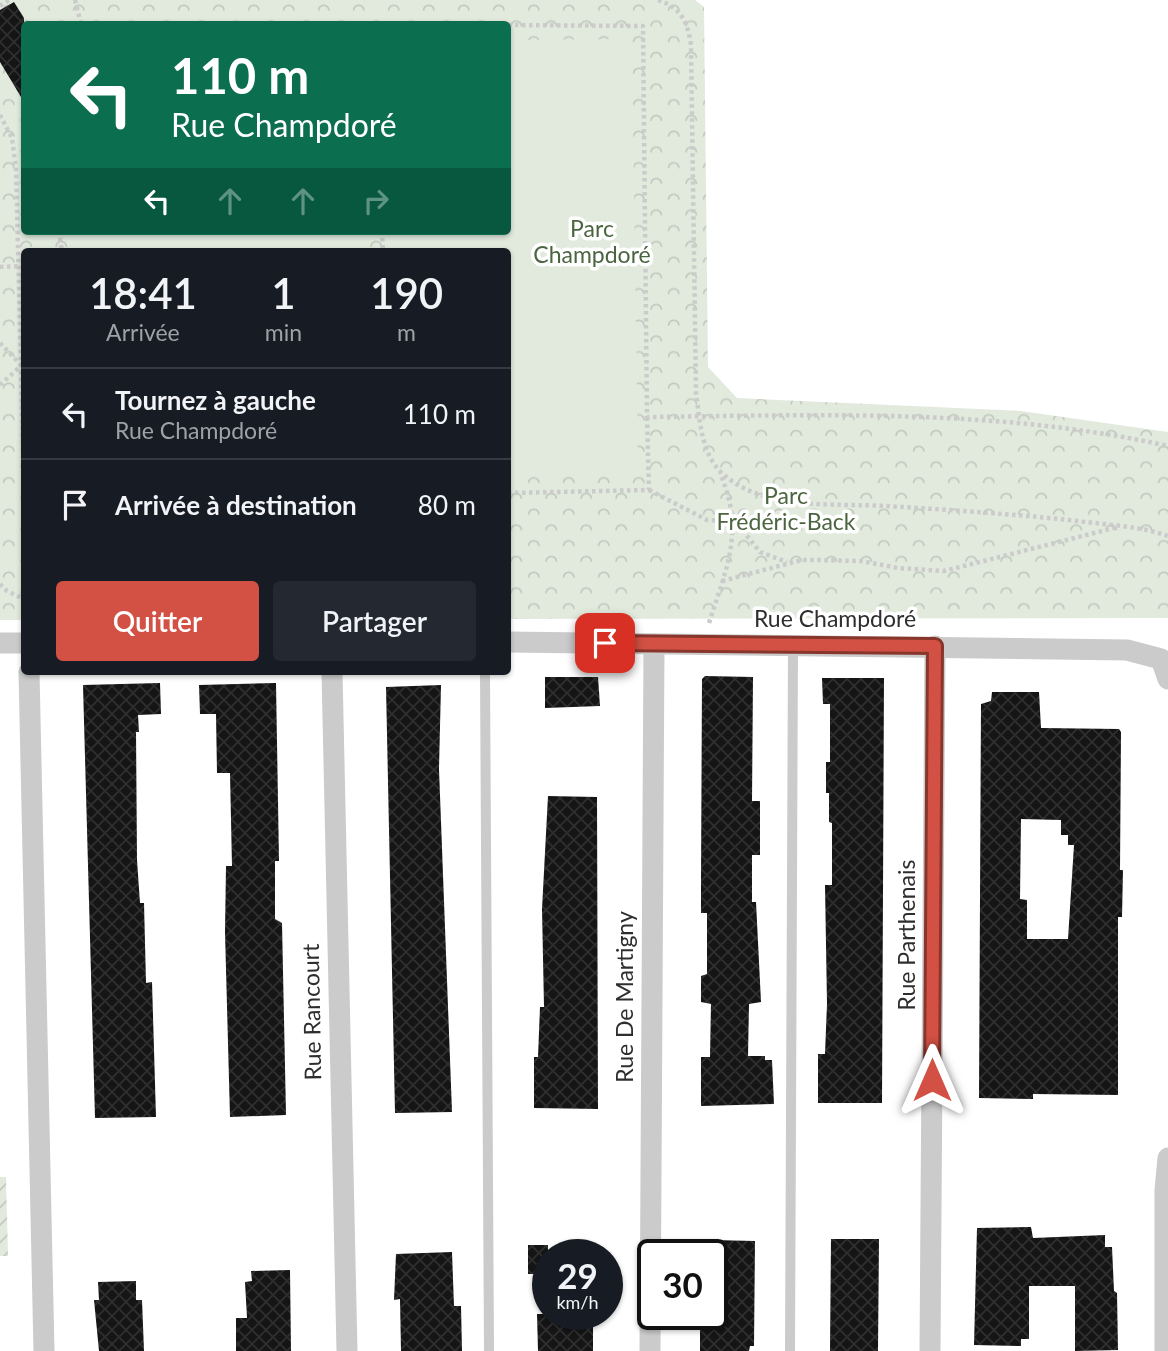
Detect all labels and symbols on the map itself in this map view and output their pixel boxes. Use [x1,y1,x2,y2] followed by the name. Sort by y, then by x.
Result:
[533,214,651,268] park label: Parc Champdoré
[716,481,856,535] park label: Parc Frédéric-Back
[754,604,916,632] street label: Rue Champdoré
[575,613,635,673] pin
[892,859,920,1011] street label: Rue Parthenais
[610,911,638,1083] street label: Rue De Martigny
[296,943,326,1081] street label: Rue Rancourt
[895,1043,969,1117] position arrow
[637,1239,728,1330] speed limit sign: 30

